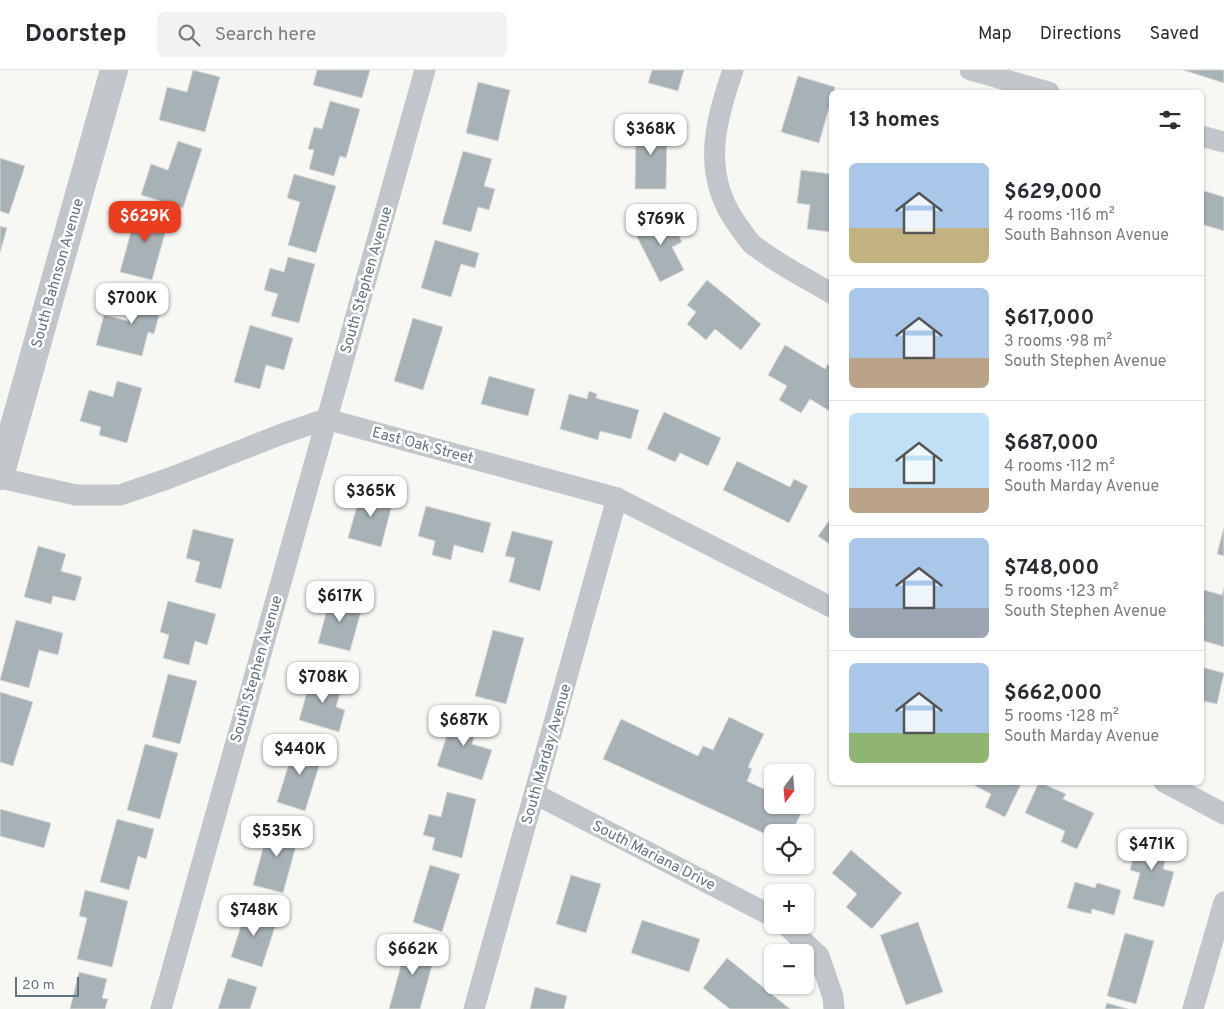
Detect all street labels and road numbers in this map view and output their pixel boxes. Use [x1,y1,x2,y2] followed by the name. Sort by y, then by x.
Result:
[28,197,89,350] street label: South Bahnson Avenue
[337,205,398,356] street label: South Stephen Avenue
[370,424,475,469] street label: East Oak Street
[227,594,288,745] street label: South Stephen Avenue
[518,682,577,827] street label: South Marday Avenue
[589,817,718,896] street label: South Mariana Drive

